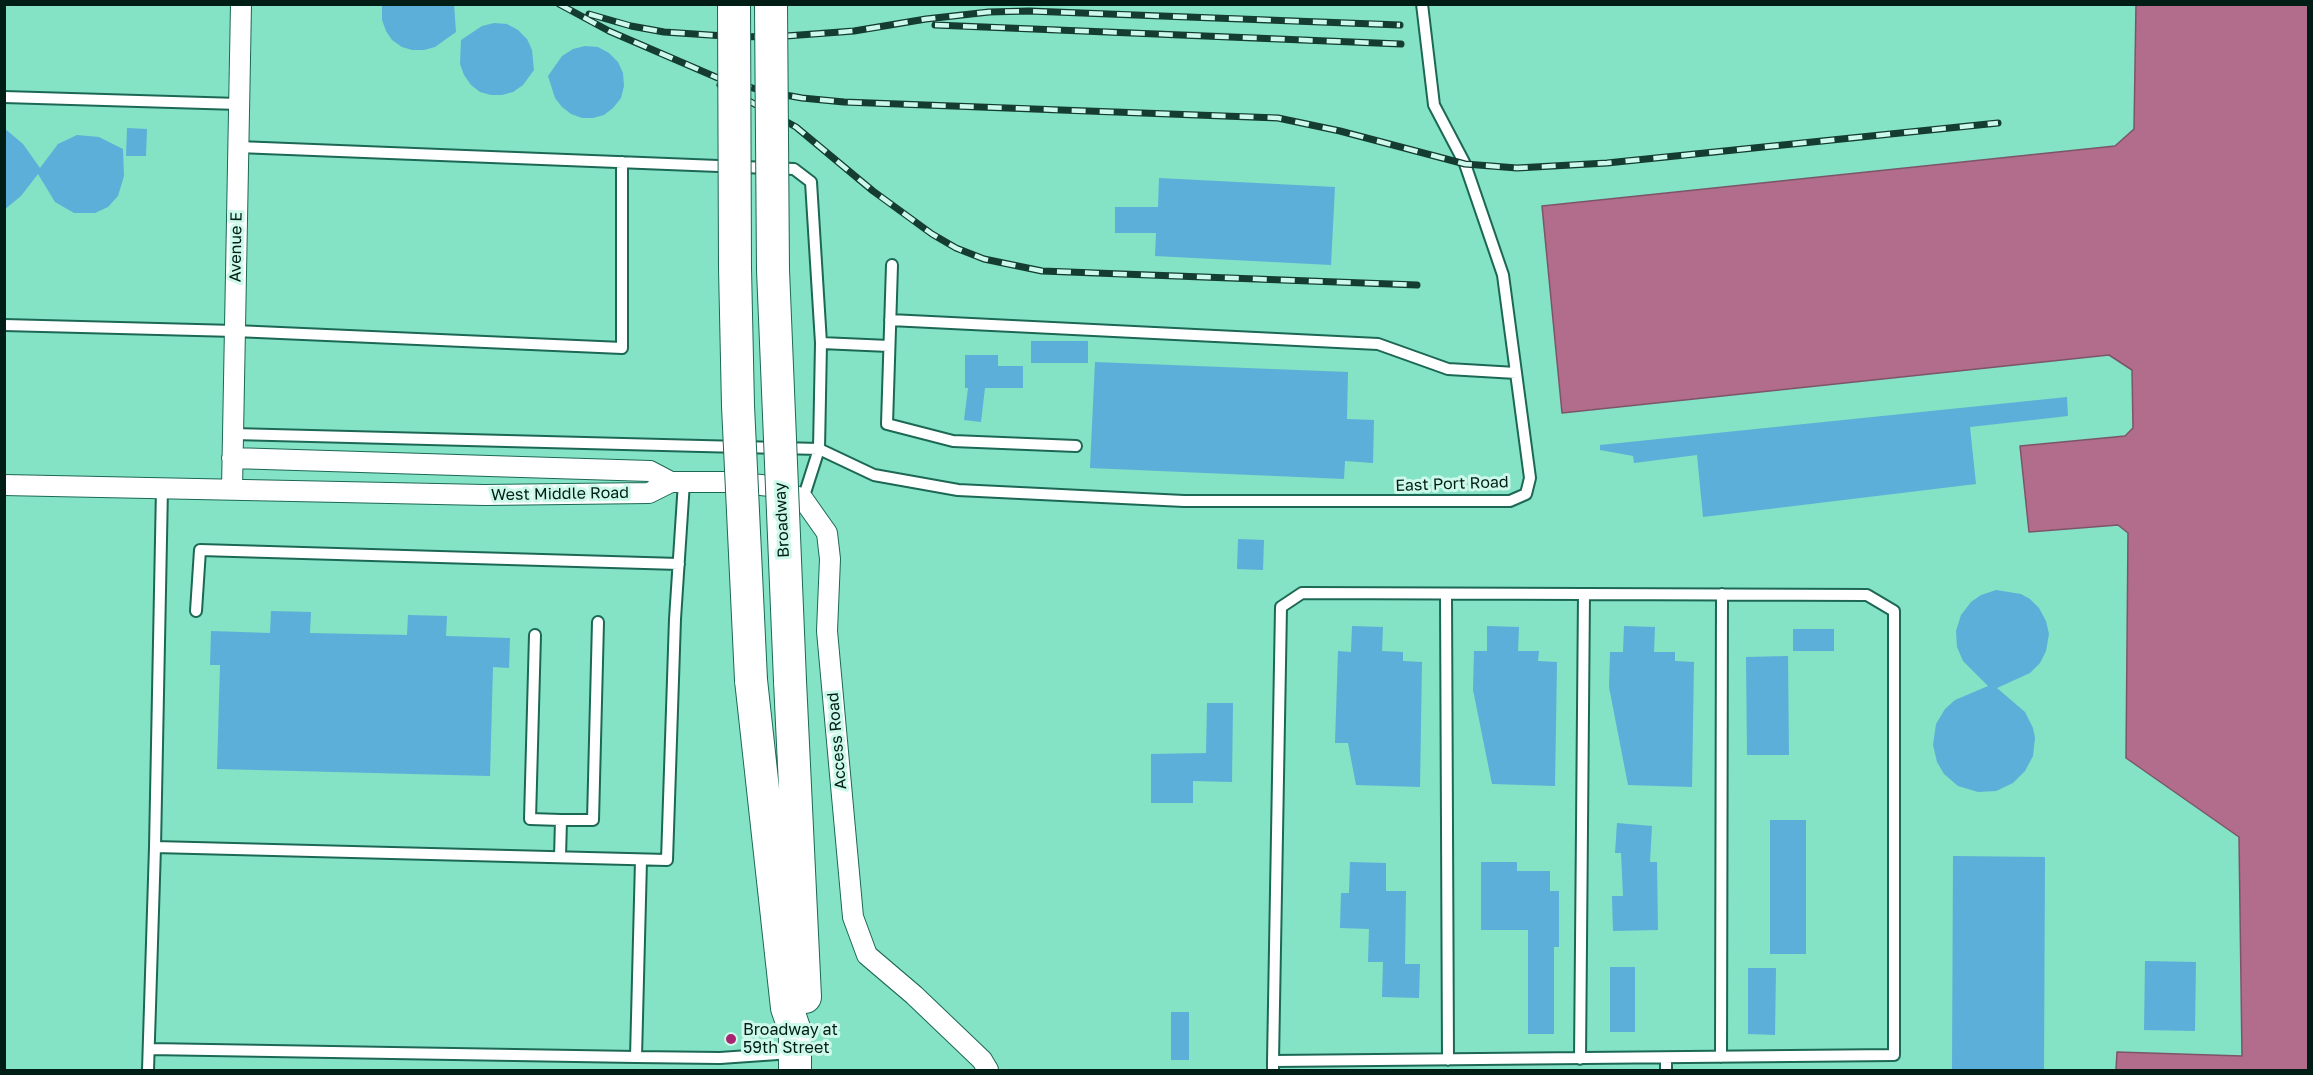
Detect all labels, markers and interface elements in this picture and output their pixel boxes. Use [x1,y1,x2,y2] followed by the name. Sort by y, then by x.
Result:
[226,212,246,282] street label: Avenue E
[1395,472,1509,496] street label: East Port Road
[770,482,794,558] street label: Broadway
[491,483,629,505] street label: West Middle Road
[823,692,851,790] street label: Access Road
[743,1020,838,1058] place label: Broadway at 59th Street
[724,1032,738,1046] marker: Broadway at 59th Street

